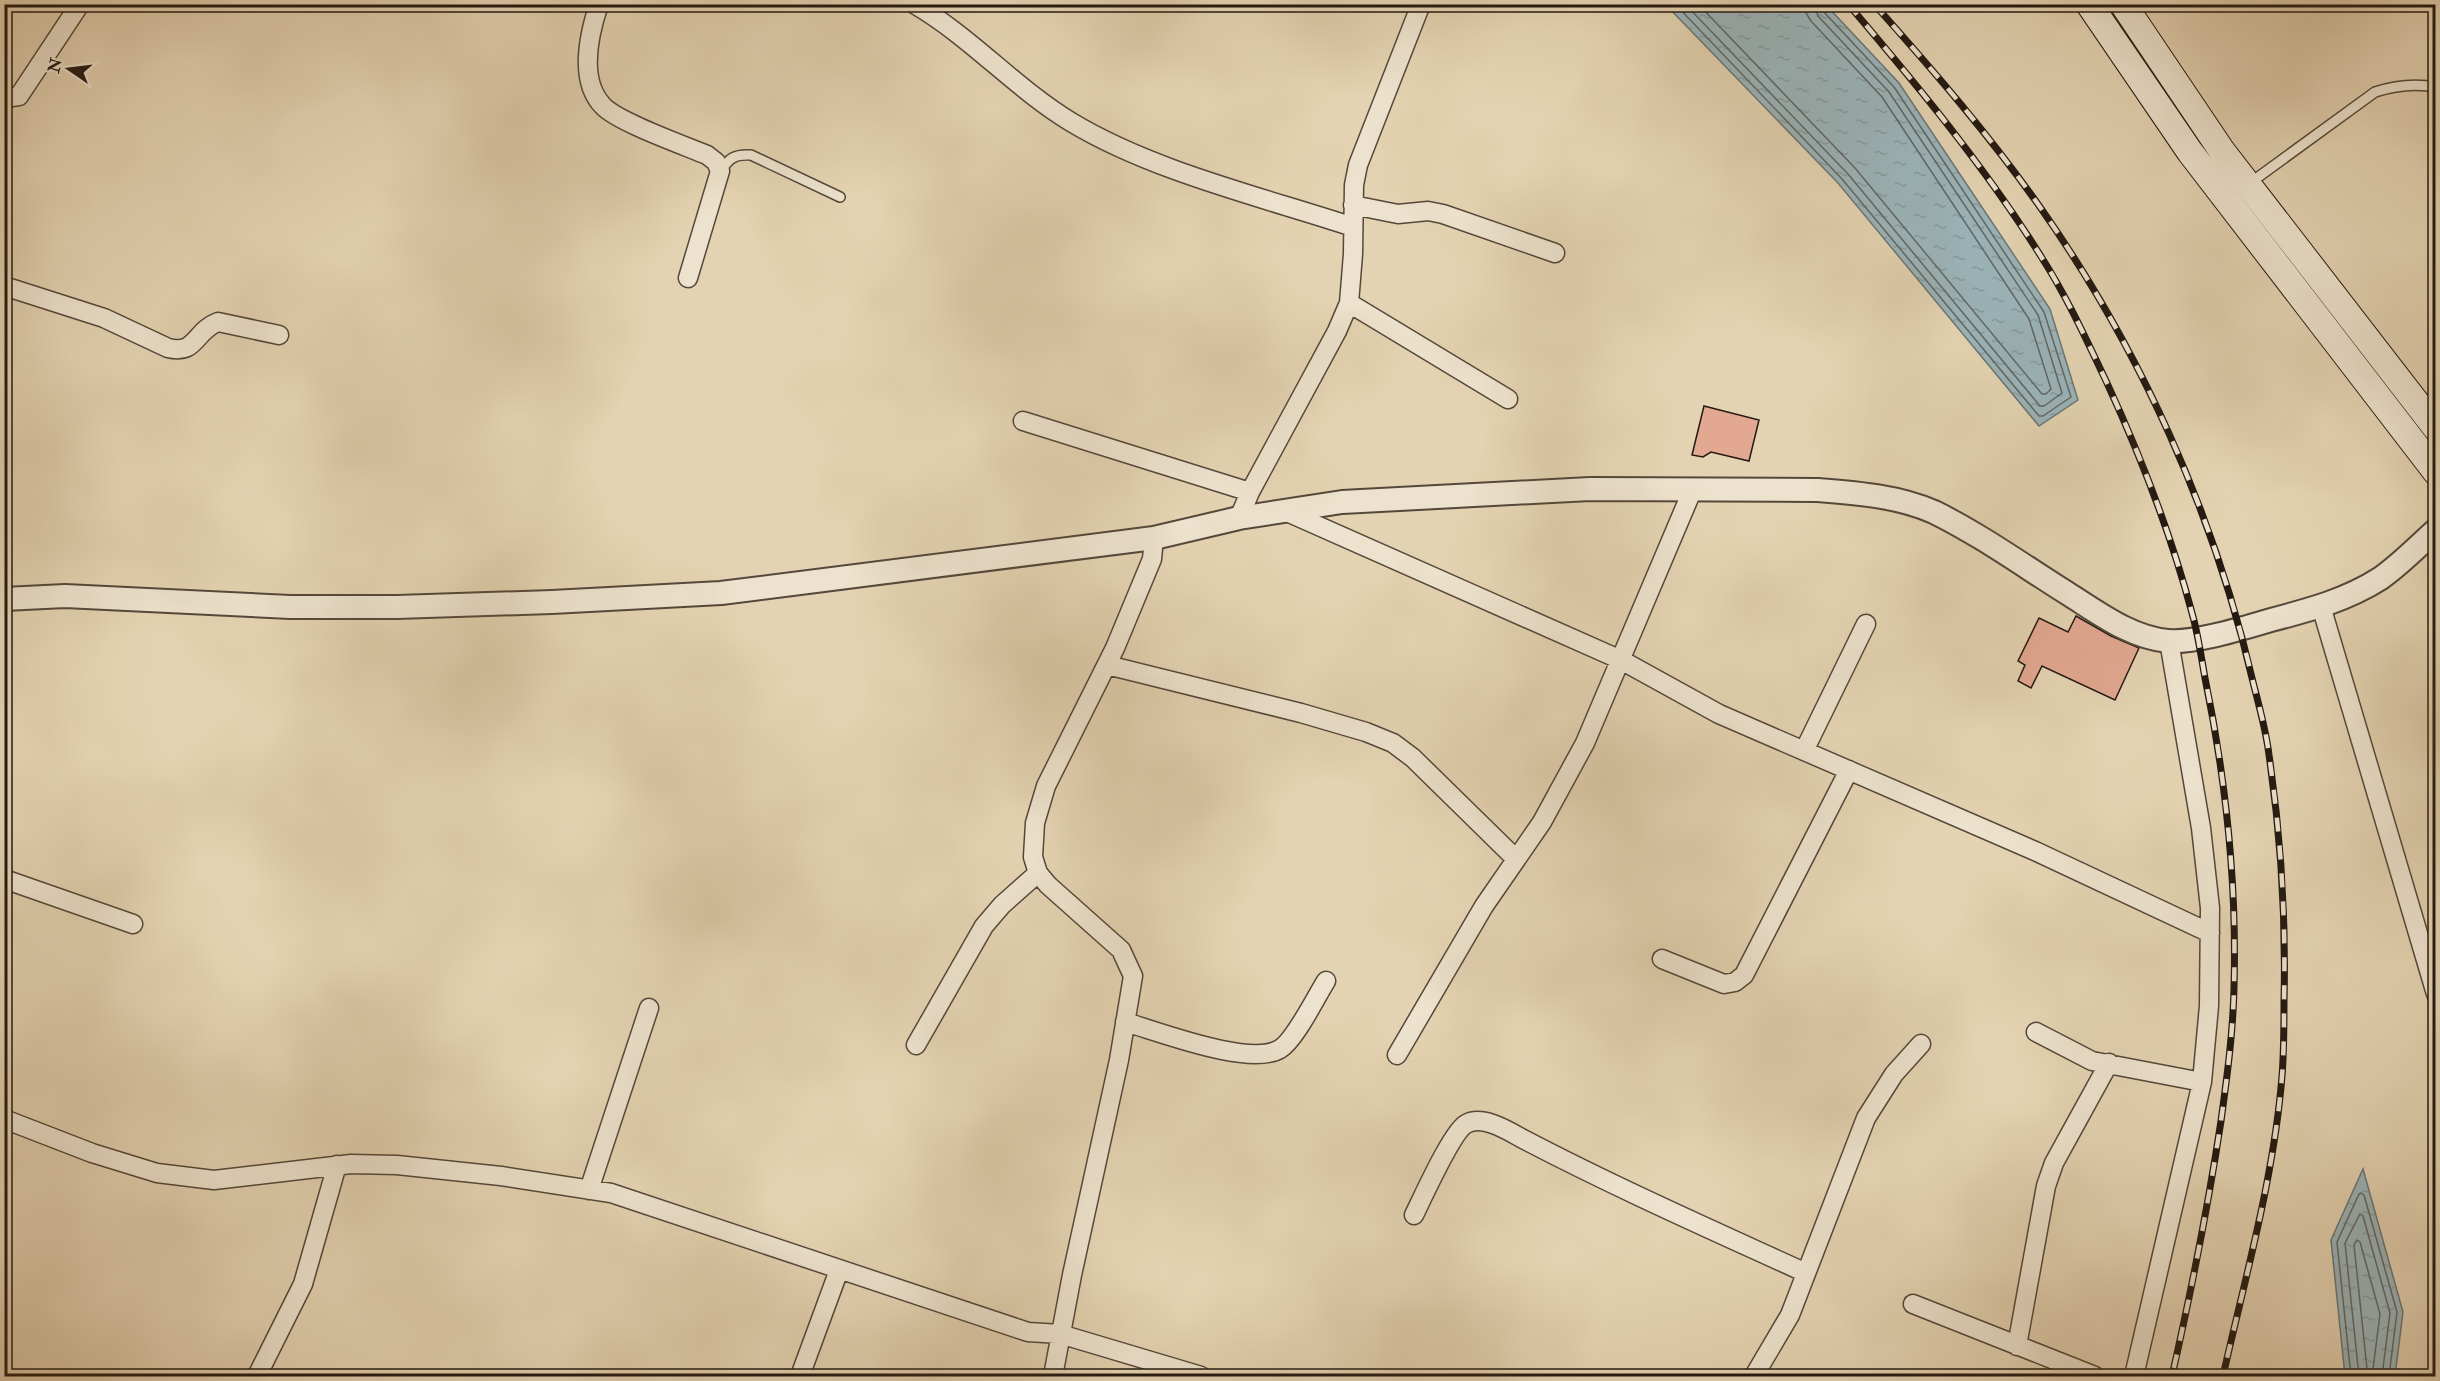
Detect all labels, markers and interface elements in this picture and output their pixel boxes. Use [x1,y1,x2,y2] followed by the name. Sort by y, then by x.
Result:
[39,39,99,99] north arrow
[44,56,67,76] text: N

